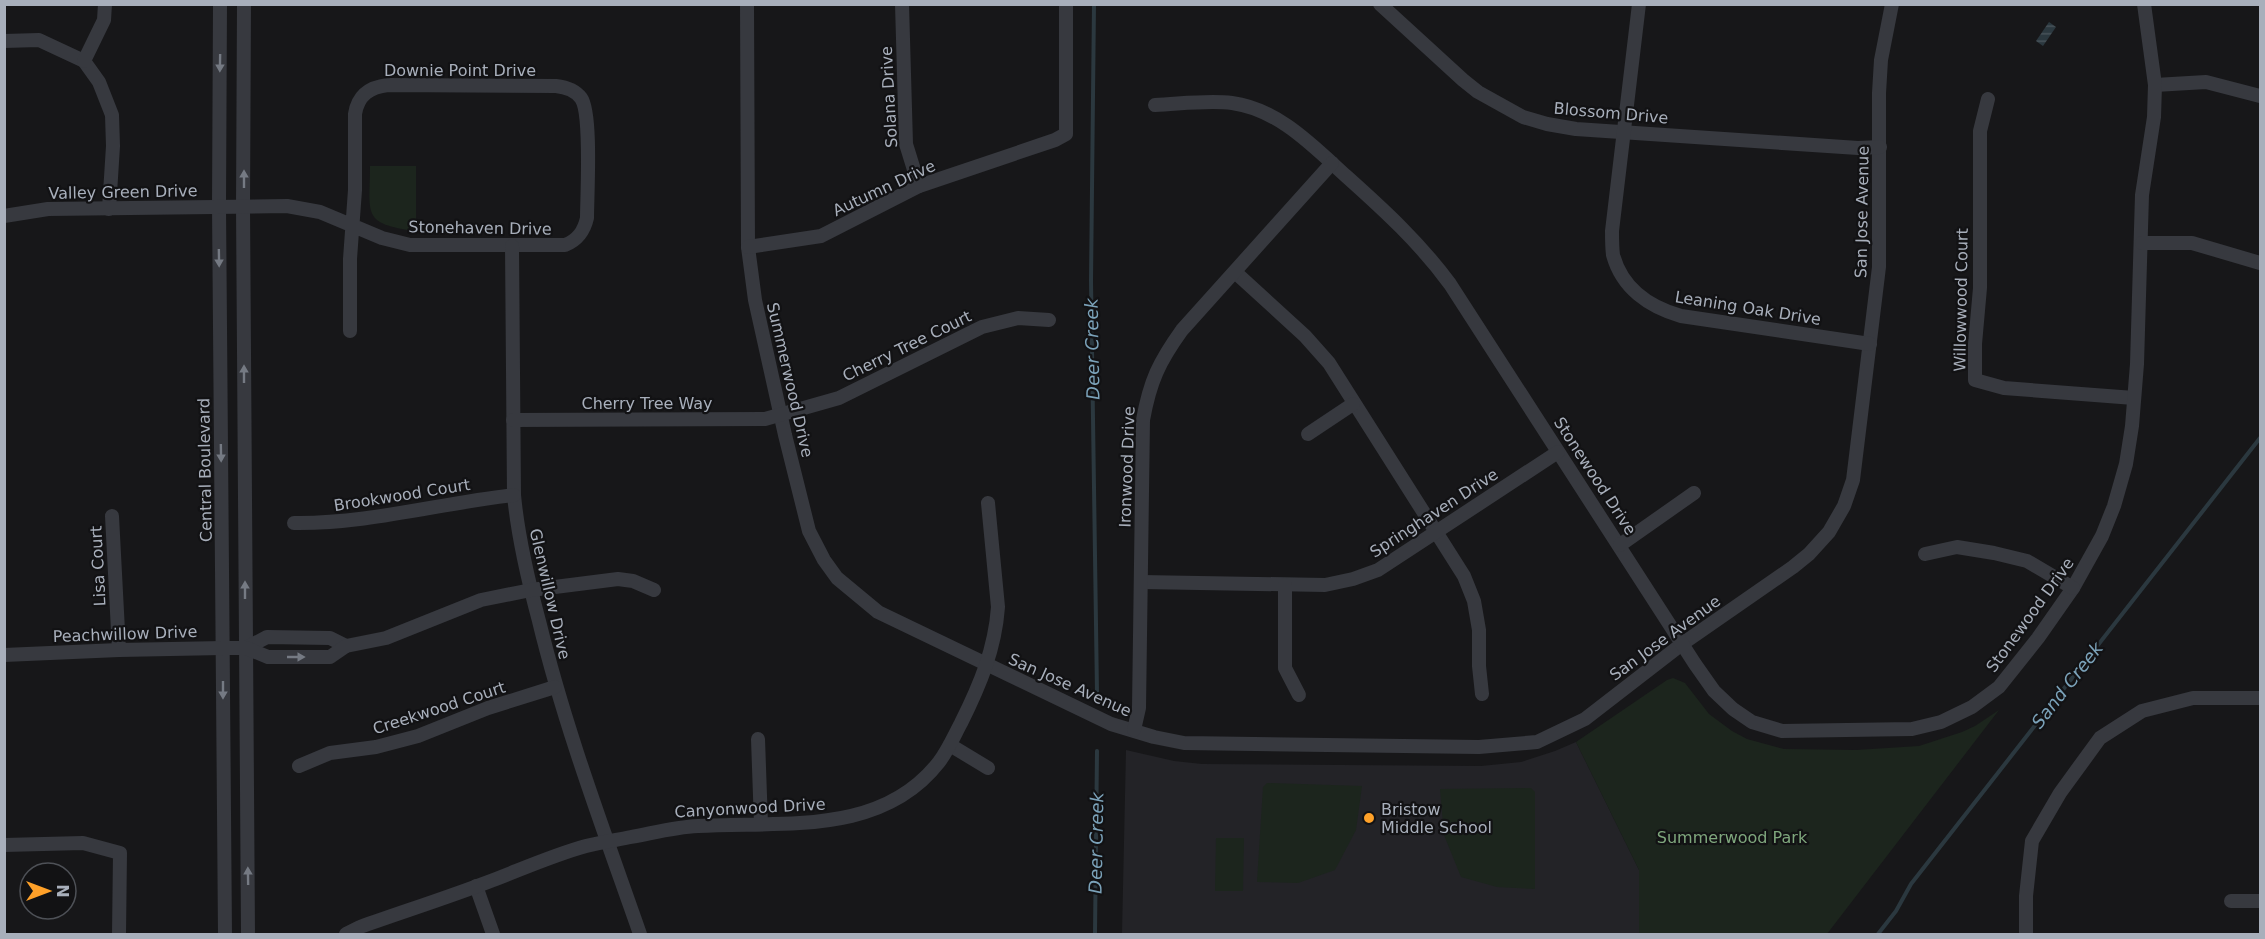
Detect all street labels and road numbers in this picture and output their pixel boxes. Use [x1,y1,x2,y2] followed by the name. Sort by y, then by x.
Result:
[877,46,901,148] street label: Solana Drive
[384,61,536,80] street label: Downie Point Drive
[1553,99,1669,127] street label: Blossom Drive
[1851,146,1873,278] street label: San Jose Avenue
[830,156,938,220] street label: Autumn Drive
[48,181,198,203] street label: Valley Green Drive
[408,217,552,239] street label: Stonehaven Drive
[1950,228,1972,372] street label: Willowwood Court
[1674,287,1822,329] street label: Leaning Oak Drive
[763,301,817,459] street label: Summerwood Drive
[839,307,975,385] street label: Cherry Tree Court
[581,394,713,413] street label: Cherry Tree Way
[194,398,216,542] street label: Central Boulevard
[1115,406,1139,528] street label: Ironwood Drive
[1550,413,1640,539] street label: Stonewood Drive
[1366,465,1502,561] street label: Springhaven Drive
[332,475,472,515] street label: Brookwood Court
[86,525,110,607] street label: Lisa Court
[526,527,574,661] street label: Glenwillow Drive
[1982,554,2078,676] street label: Stonewood Drive
[1606,591,1724,685] street label: San Jose Avenue
[52,622,198,646] street label: Peachwillow Drive
[1006,649,1134,721] street label: San Jose Avenue
[370,678,508,738] street label: Creekwood Court
[674,795,826,821] street label: Canyonwood Drive

